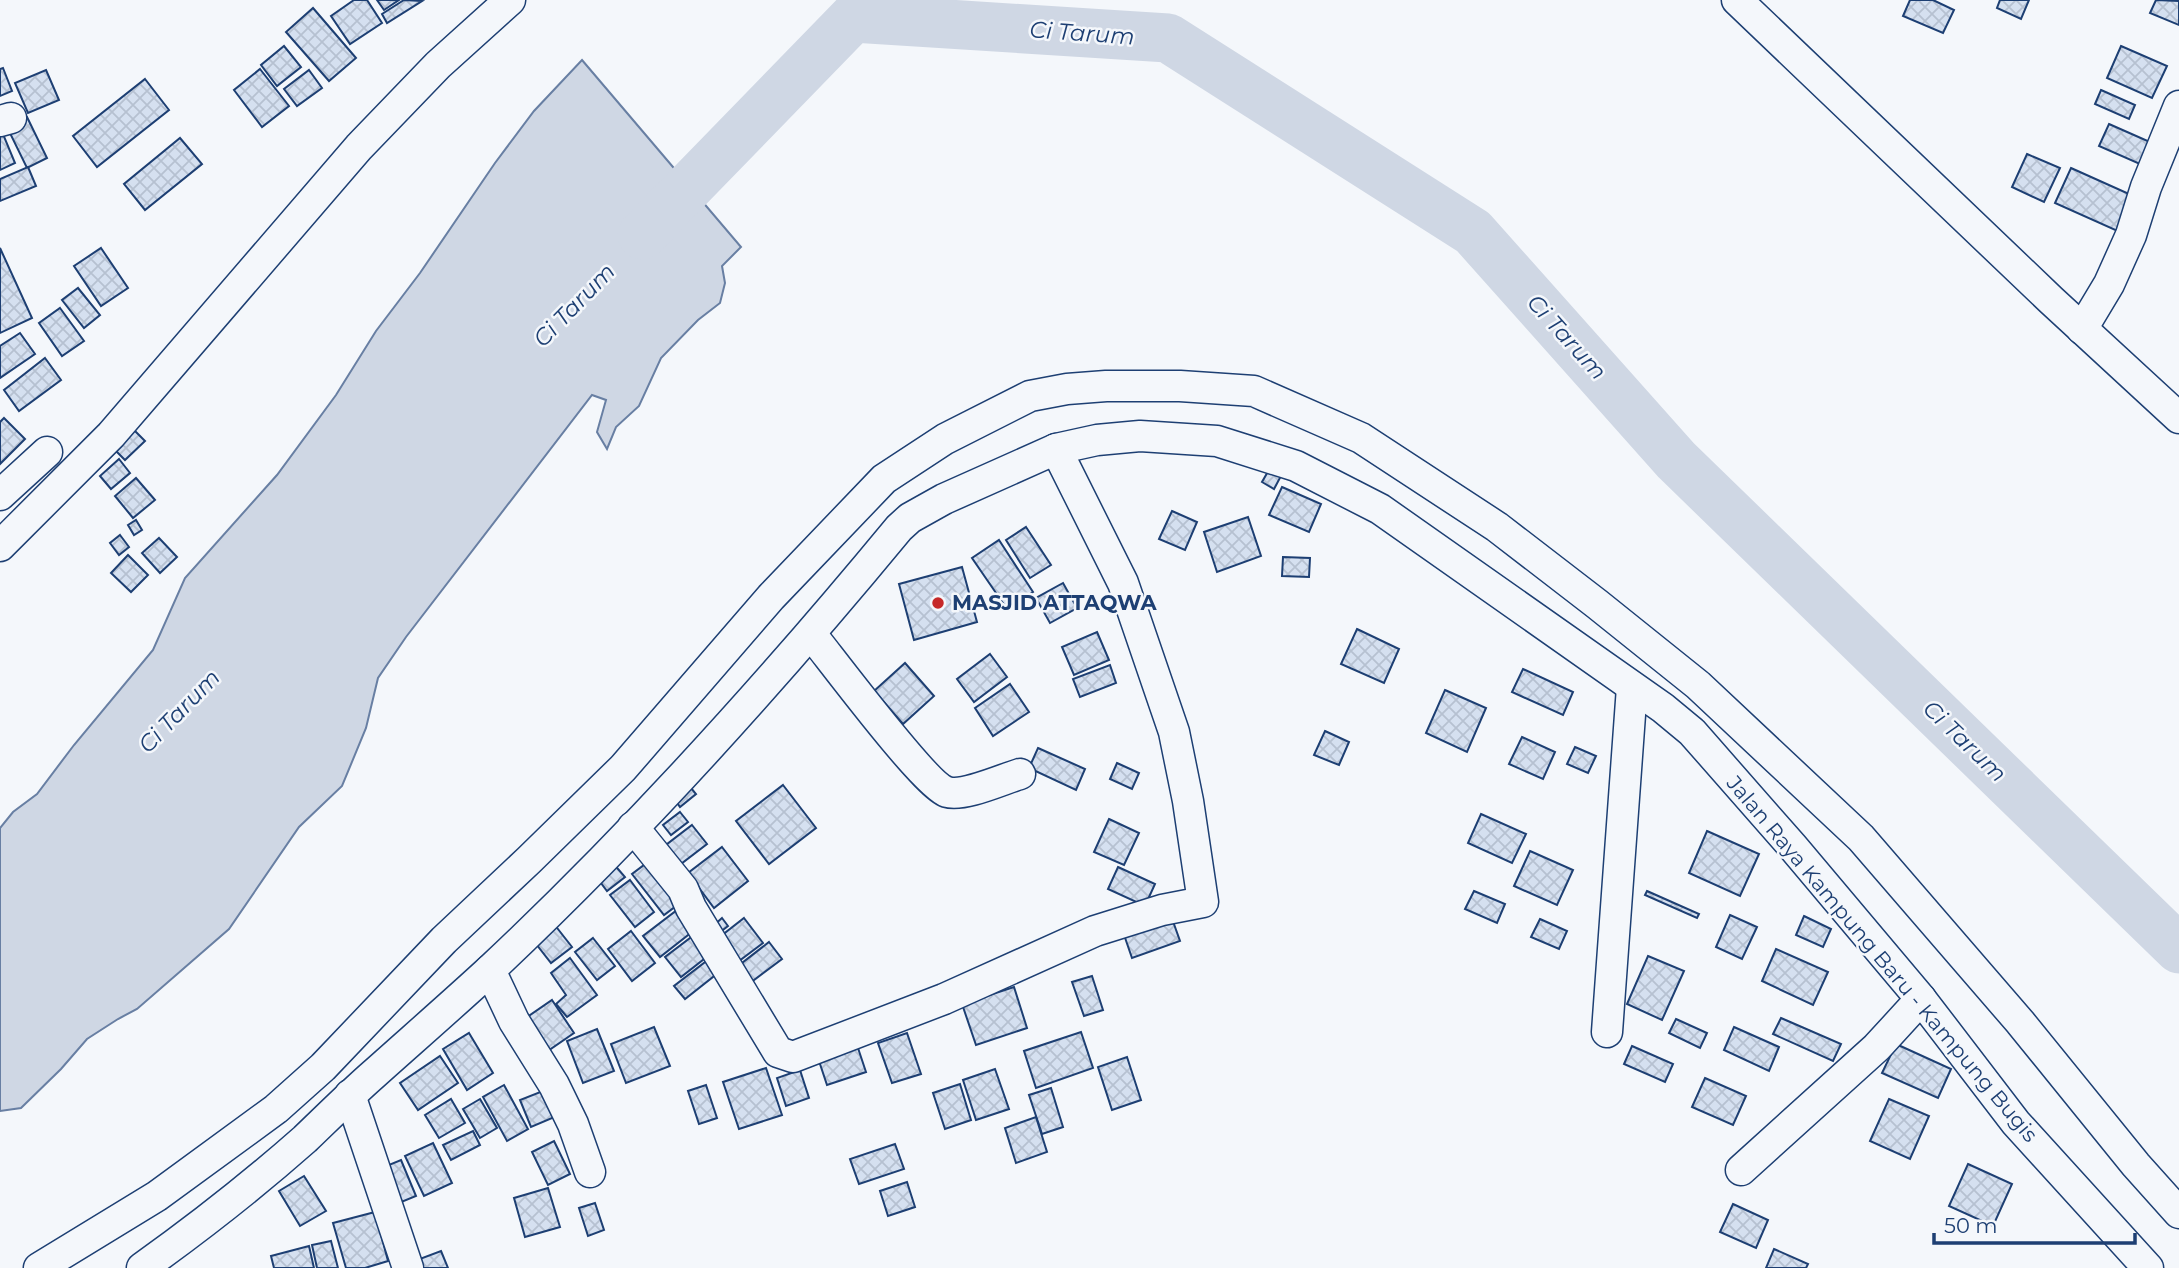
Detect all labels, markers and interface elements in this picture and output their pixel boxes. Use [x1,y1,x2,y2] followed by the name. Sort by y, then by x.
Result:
[1028,15,1136,51] water label: Ci Tarum
[527,257,621,353] water label: Ci Tarum
[1521,288,1613,386] water label: Ci Tarum
[952,590,1158,615] place label: MASJID ATTAQWA
[930,595,946,611] marker: MASJID ATTAQWA
[132,663,226,759] water label: Ci Tarum
[1917,694,2013,788] water label: Ci Tarum
[1721,770,2043,1147] street label: Jalan Raya Kampung Baru - Kampung Bugis
[1934,1202,2135,1246] scale bar
[1944,1213,1998,1238] text: 50 m

